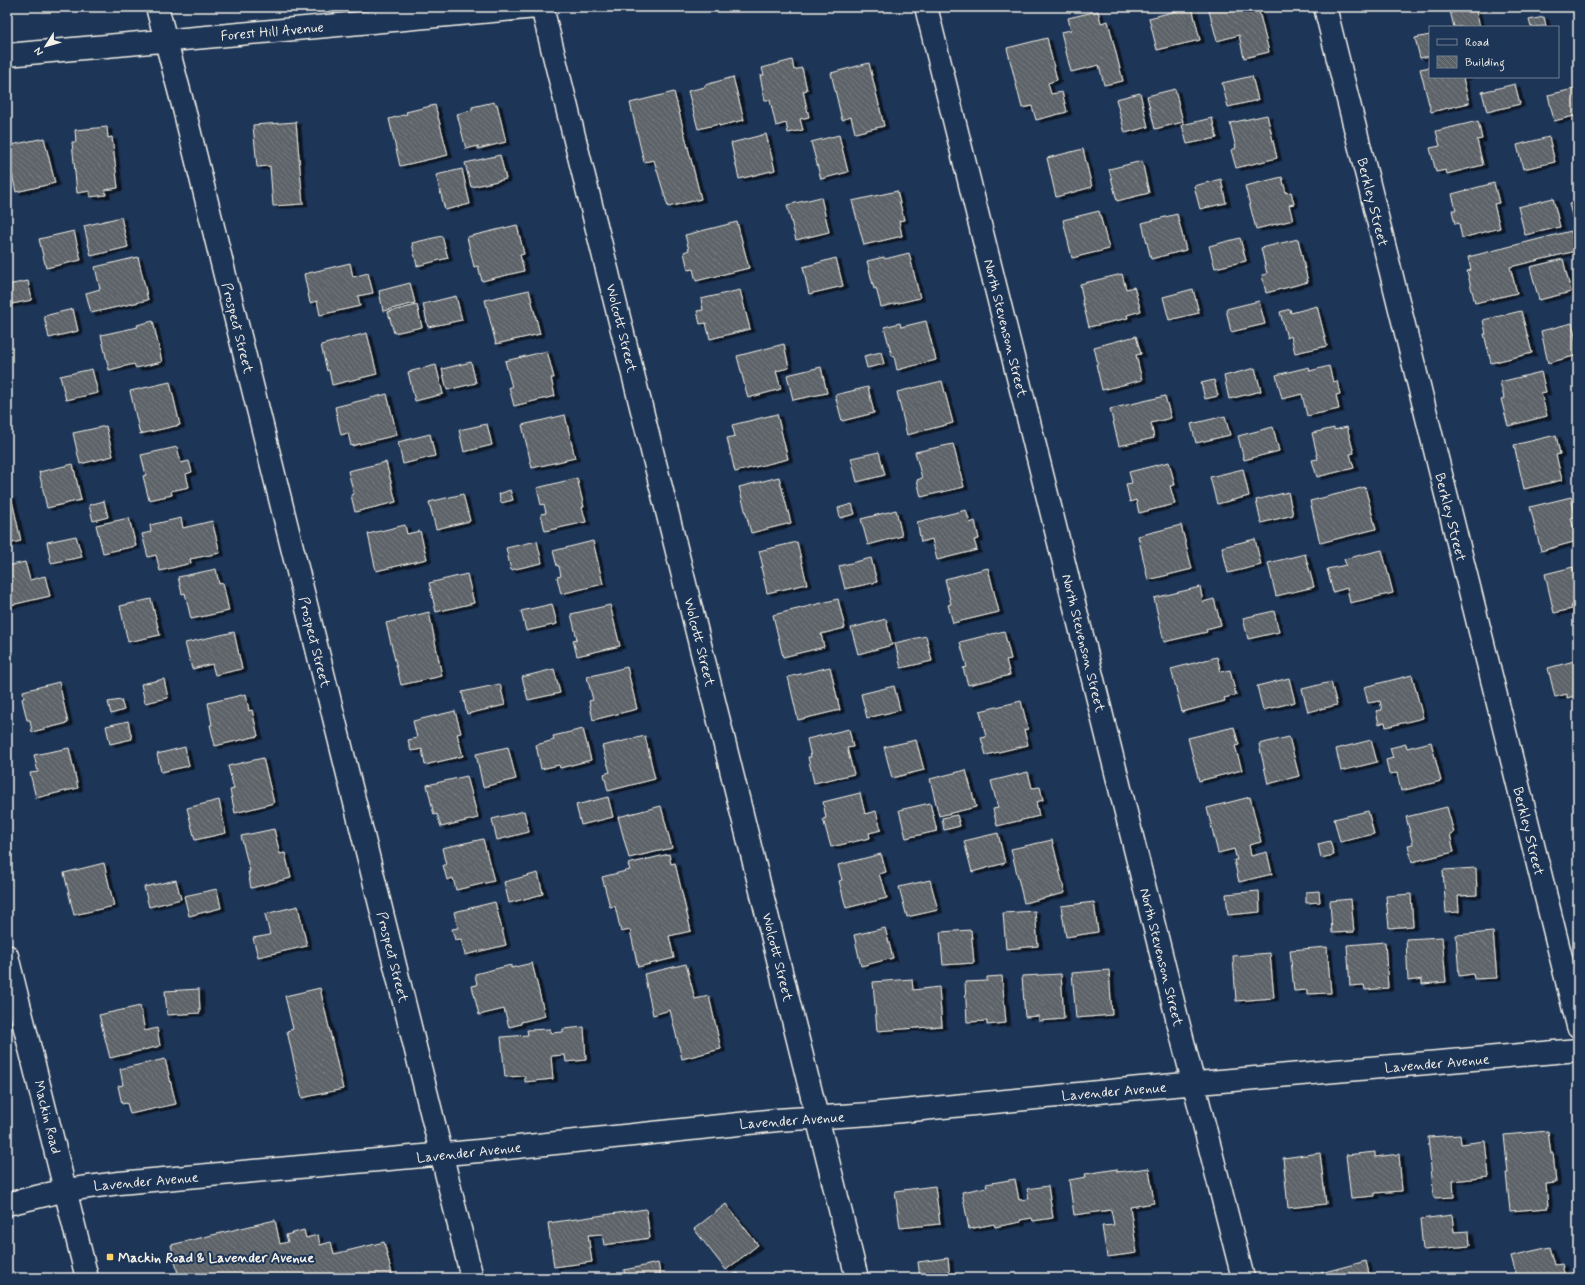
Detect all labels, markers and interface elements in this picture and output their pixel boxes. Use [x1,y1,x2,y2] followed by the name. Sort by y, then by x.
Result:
[220,19,324,45] street label: Forest Hill Avenue
[26,26,66,66] north arrow
[1429,26,1559,78] legend
[1465,35,1489,51] text: Road
[31,44,47,59] text: N
[1465,55,1505,72] text: Building
[1352,156,1392,249] street label: Berkley Street
[979,257,1031,400] street label: North Stevenson Street
[217,281,257,376] street label: Prospect Street
[601,282,641,375] street label: Wolcott Street
[1430,471,1470,564] street label: Berkley Street
[1057,572,1109,715] street label: North Stevenson Street
[294,595,334,690] street label: Prospect Street
[679,596,719,689] street label: Wolcott Street
[1508,785,1548,878] street label: Berkley Street
[1135,886,1187,1029] street label: North Stevenson Street
[372,910,412,1005] street label: Prospect Street
[757,911,797,1004] street label: Wolcott Street
[1384,1050,1491,1078] street label: Lavender Avenue
[1061,1078,1168,1106] street label: Lavender Avenue
[29,1079,65,1156] street label: Mackin Road
[739,1108,845,1134] street label: Lavender Avenue
[416,1139,523,1167] street label: Lavender Avenue
[93,1168,200,1196] street label: Lavender Avenue
[118,1249,314,1267] place label: Mackin Road & Lavender Avenue
[105,1252,115,1262] marker: Mackin Road & Lavender Avenue

